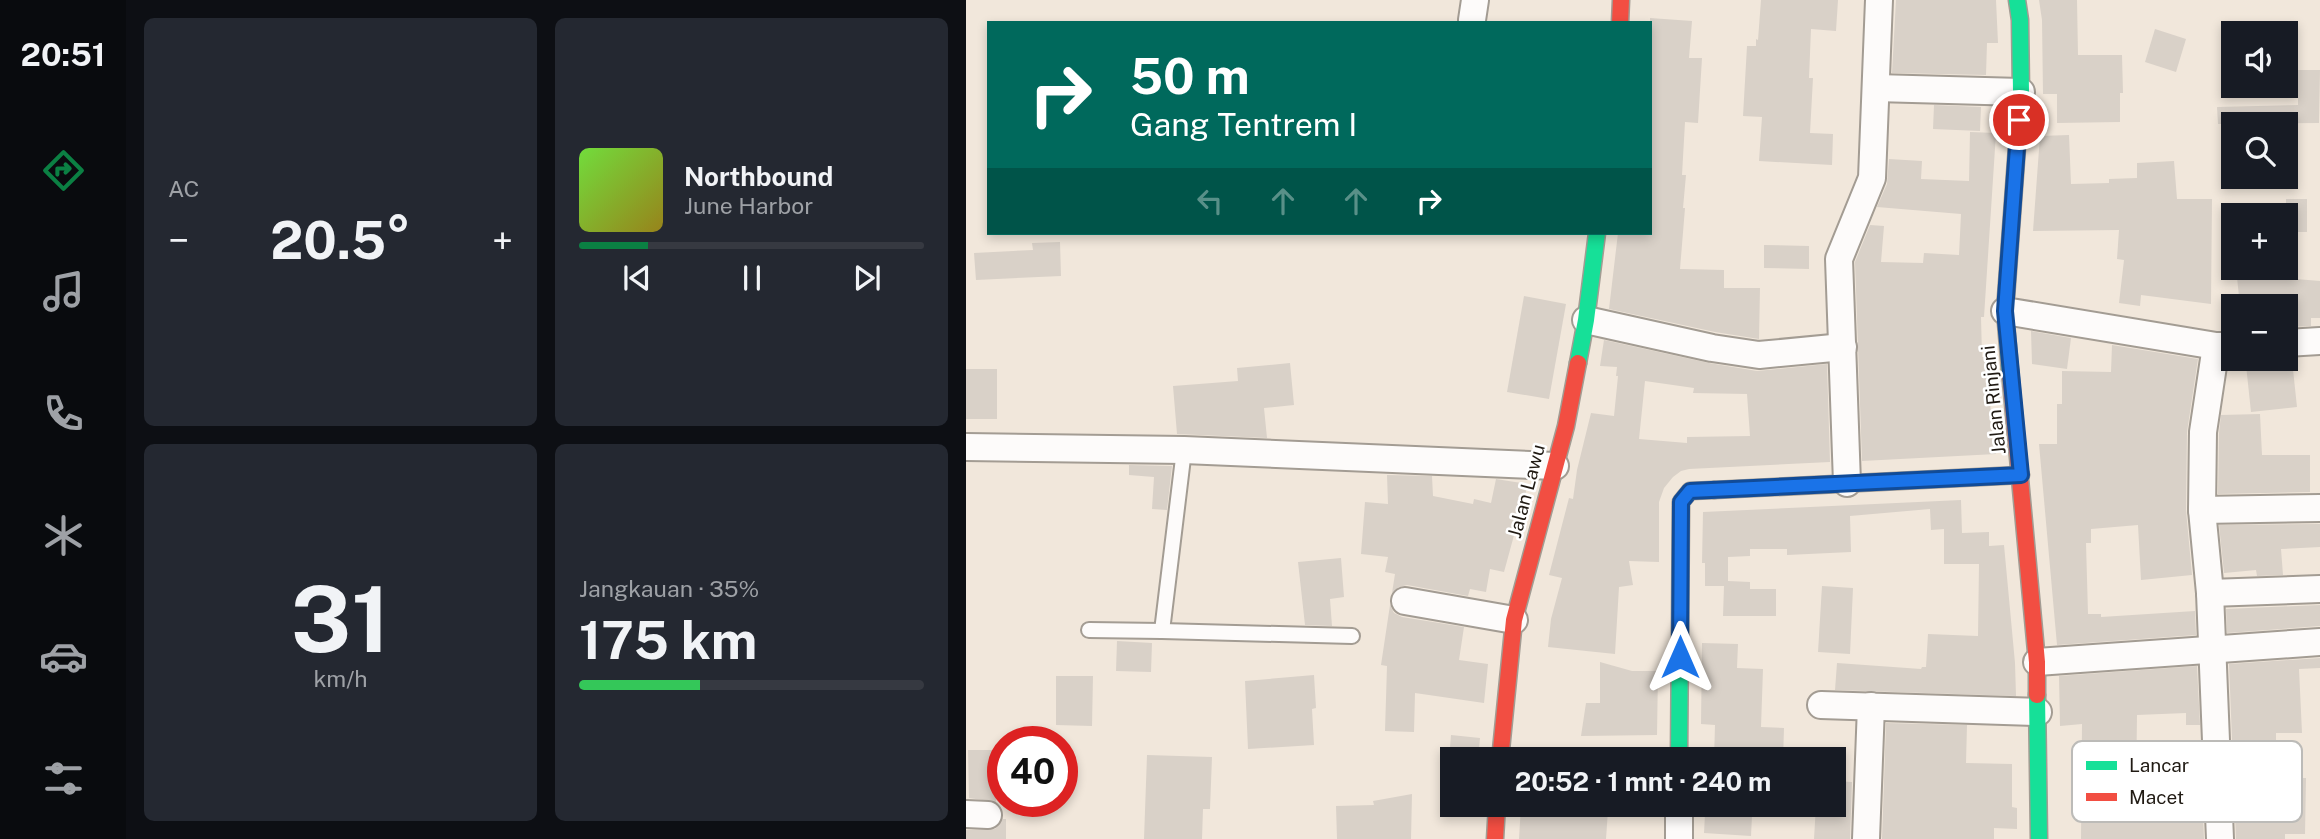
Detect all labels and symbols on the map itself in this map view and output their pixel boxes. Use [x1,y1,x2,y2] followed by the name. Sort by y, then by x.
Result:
[1989,90,2049,150] pin
[1976,344,2010,456] street label: Jalan Rinjani
[1503,442,1549,540] street label: Jalan Lawu
[1643,620,1717,694] position arrow
[987,726,1078,817] speed limit sign: 40
[2072,741,2302,822] legend
[2129,754,2189,776] text: Lancar
[2129,786,2184,808] text: Macet

